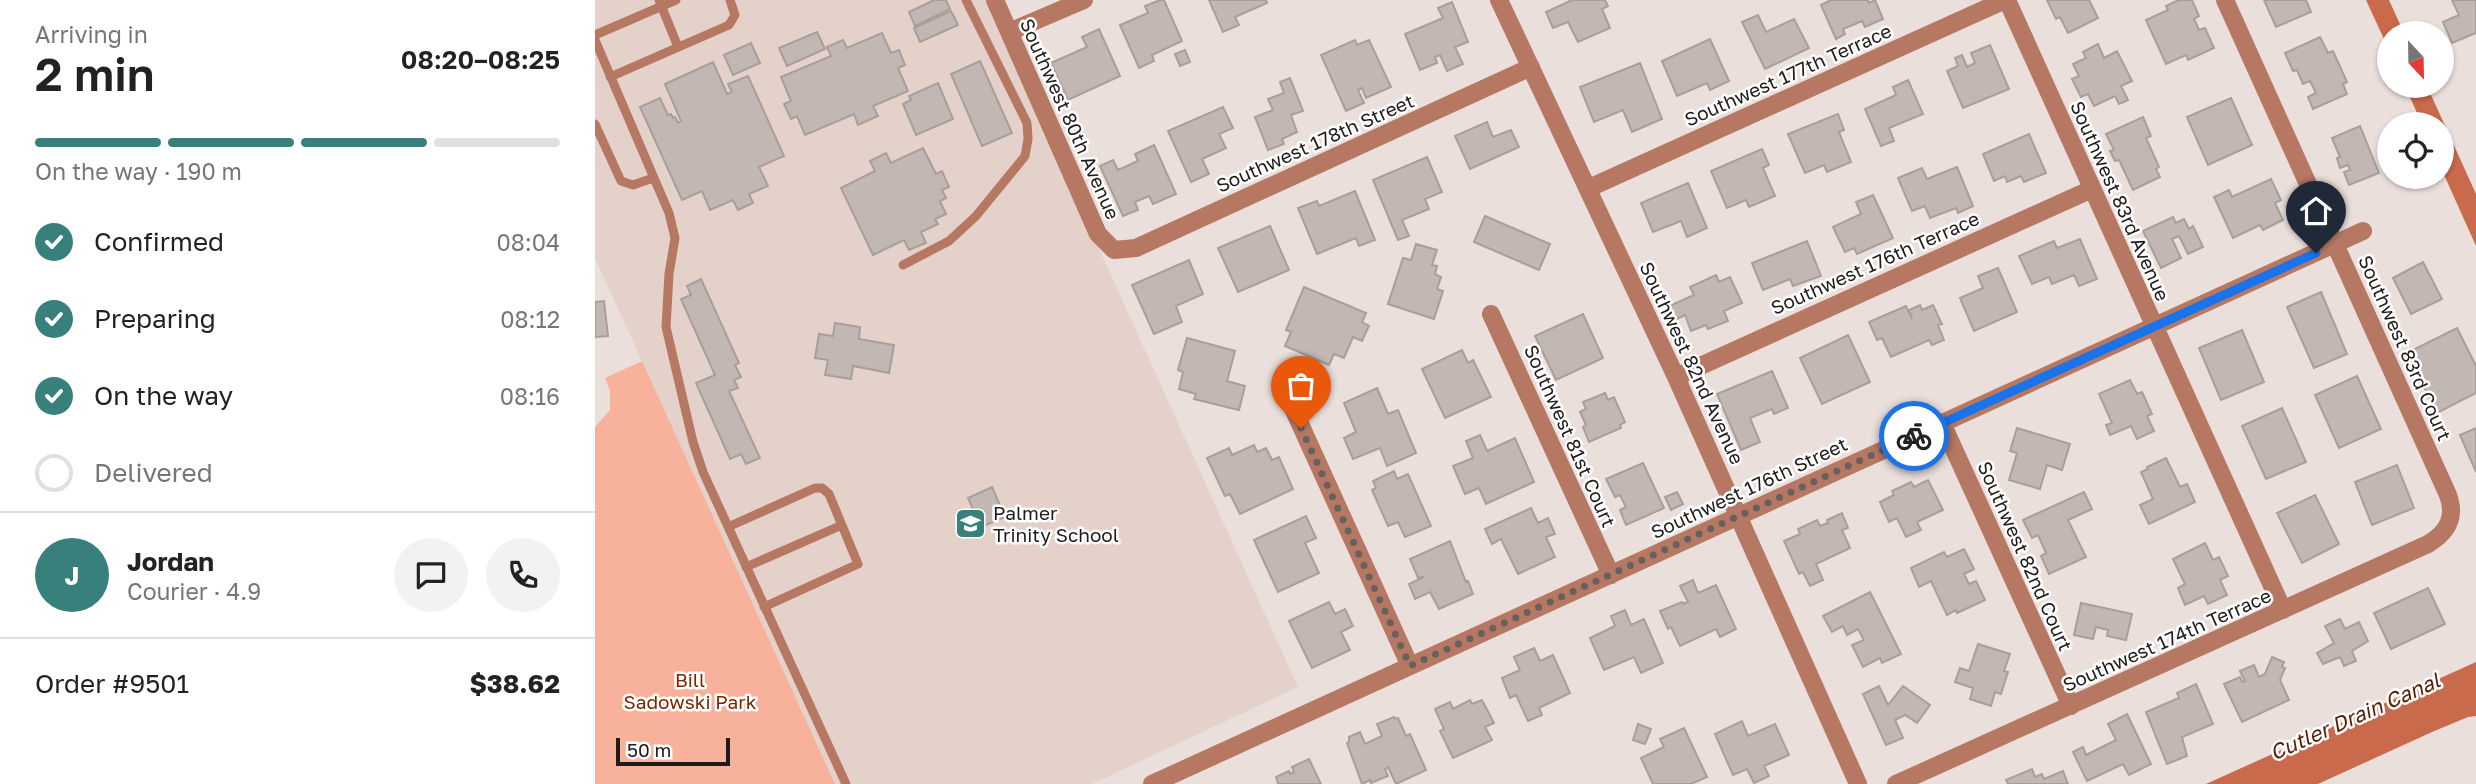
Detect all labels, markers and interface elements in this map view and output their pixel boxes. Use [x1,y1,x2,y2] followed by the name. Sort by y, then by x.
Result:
[1016,15,1125,223] street label: Southwest 80th Avenue
[1681,18,1895,131] street label: Southwest 177th Terrace
[35,20,148,48] text: Arriving in
[2377,21,2453,98] north arrow
[2377,21,2454,189] map controls
[401,44,560,75] text: 08:20–08:25
[35,46,155,101] text: 2 min
[1212,89,1417,197] street label: Southwest 178th Street
[2066,97,2175,304] street label: Southwest 83rd Avenue
[2377,112,2454,189] button: locate
[35,157,242,185] text: On the way · 190 m
[2286,181,2346,253] pin
[2297,192,2335,230] icon: home
[1767,206,1982,319] street label: Southwest 176th Terrace
[35,223,73,261] icon: check
[94,226,224,257] text: Confirmed
[497,228,560,256] text: 08:04
[2354,252,2457,444] street label: Southwest 83rd Court
[1635,258,1749,468] street label: Southwest 82nd Avenue
[35,300,73,338] icon: check
[94,303,216,334] text: Preparing
[500,305,560,333] text: 08:12
[1520,341,1621,531] street label: Southwest 81st Court
[1271,356,1331,428] pin
[1282,367,1320,405] icon: bag
[35,377,73,415] icon: check
[94,380,233,411] text: On the way
[500,382,560,410] text: 08:16
[1879,401,1949,471] courier
[1895,417,1933,455] icon: bike
[1647,432,1851,543] street label: Southwest 176th Street
[94,457,213,488] text: Delivered
[1973,458,2078,654] street label: Southwest 82nd Court
[993,501,1119,546] place label: Palmer Trinity School
[953,507,987,541] school or university icon: Palmer Trinity School
[394,538,468,612] button: chat
[486,538,560,612] button: phone
[127,546,214,577] text: Jordan
[65,560,79,591] text: J
[127,577,261,605] text: Courier · 4.9
[2059,583,2274,696] street label: Southwest 174th Terrace
[2265,666,2445,765] water label: Cutler Drain Canal
[35,668,189,699] text: Order #9501
[469,668,560,699] text: $38.62
[624,668,757,713] park label: Bill Sadowski Park
[616,735,730,767] scale bar
[627,738,671,761] text: 50 m

